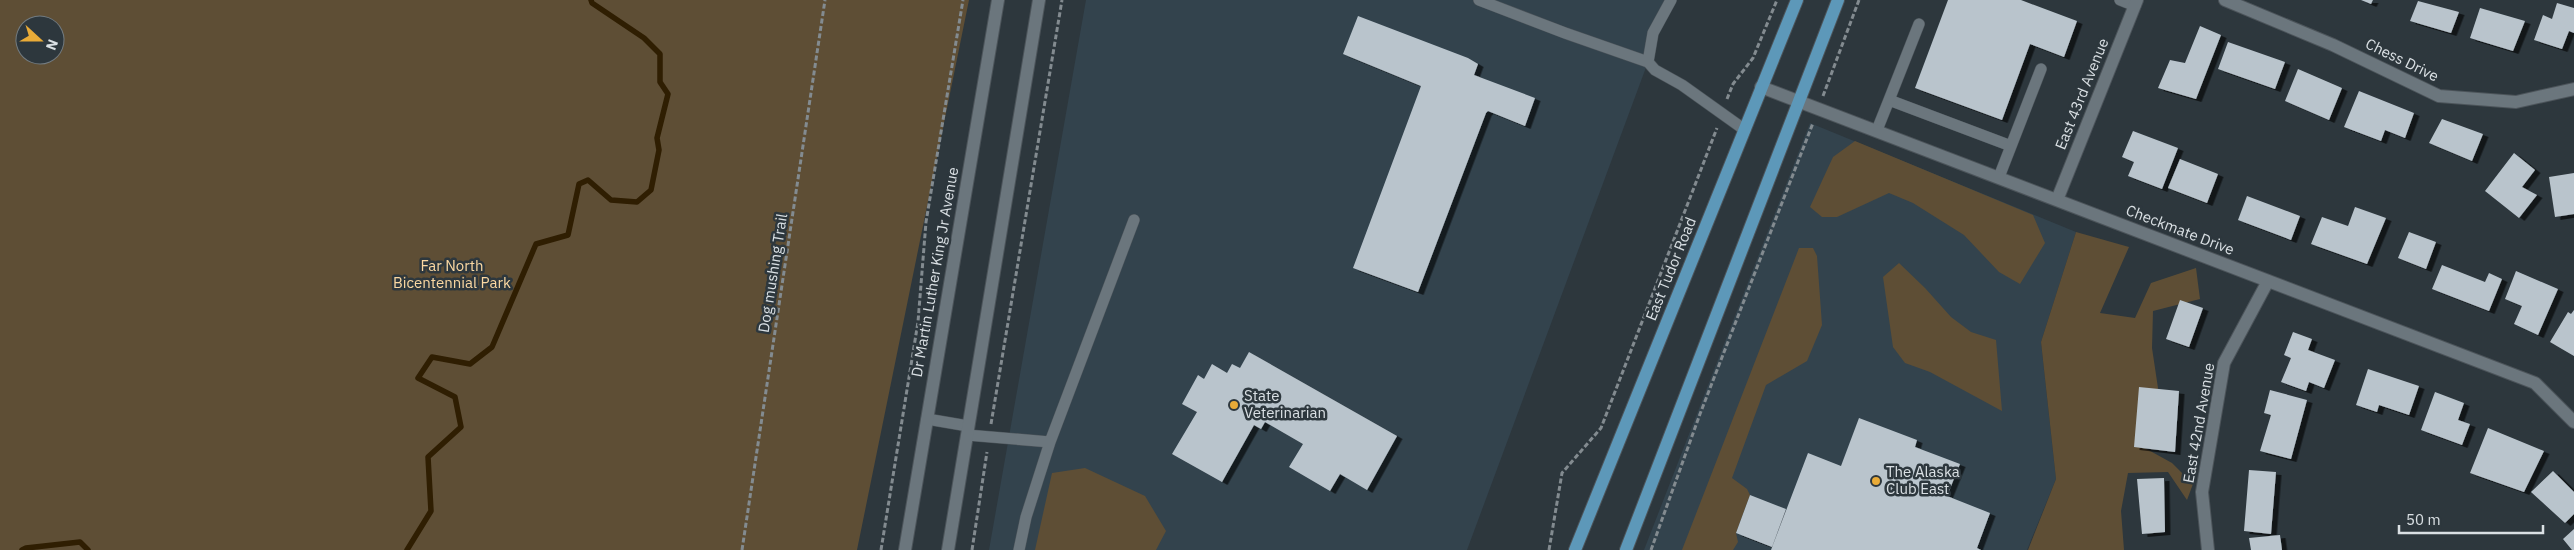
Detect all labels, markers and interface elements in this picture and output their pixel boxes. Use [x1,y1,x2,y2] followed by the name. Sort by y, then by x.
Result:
[15,15,65,65] north arrow
[2363,34,2442,85] street label: Chess Drive
[2051,35,2113,152] street label: East 43rd Avenue
[42,37,62,53] text: N
[907,165,962,378] street label: Dr Martin Luther King Jr Avenue
[2123,200,2237,259] street label: Checkmate Drive
[754,212,791,334] street label: Dog mushing Trail
[1641,214,1700,323] street label: East Tudor Road
[393,256,511,292] park label: Far North Bicentennial Park
[2179,361,2218,484] street label: East 42nd Avenue
[1244,386,1326,422] place label: State Veterinarian
[1228,399,1240,411] marker: State Veterinarian
[1886,462,1960,498] place label: The Alaska Club East
[1870,475,1882,487] marker: The Alaska Club East
[2399,502,2543,534] scale bar
[2406,510,2441,529] text: 50 m

